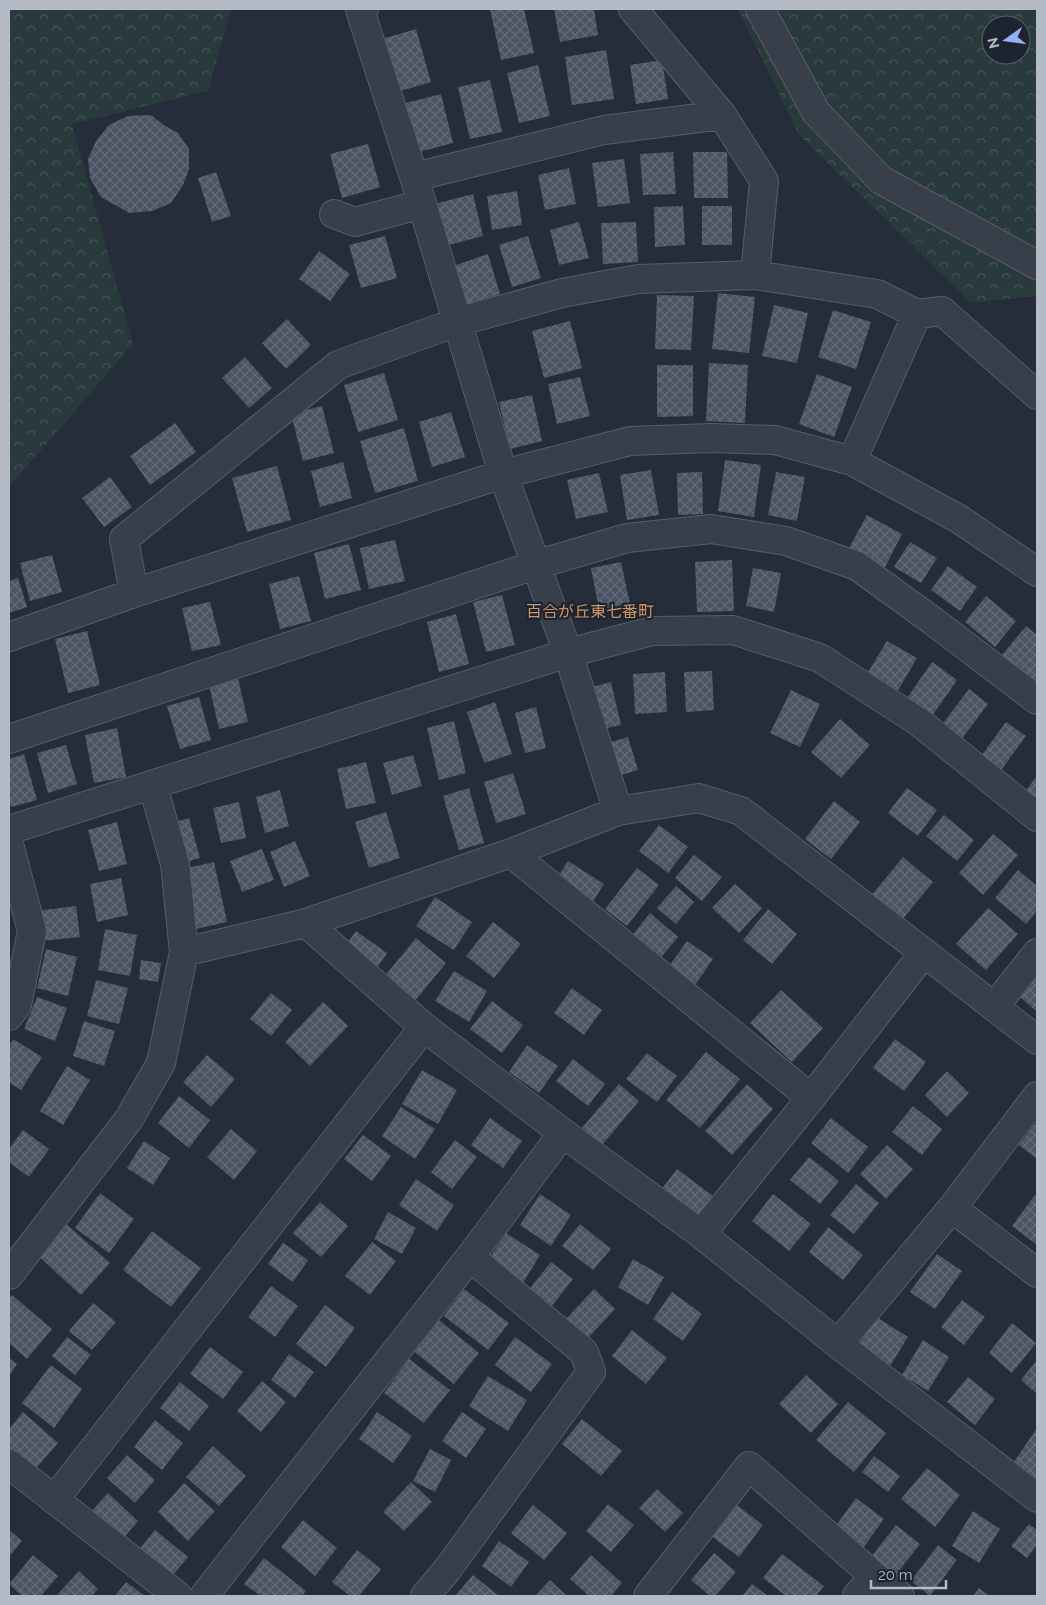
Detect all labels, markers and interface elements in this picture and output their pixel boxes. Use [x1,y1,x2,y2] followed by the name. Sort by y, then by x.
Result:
[981,15,1031,65] north arrow
[984,36,1002,50] text: N
[526,602,654,621] district label: 百合が丘東七番町
[871,1558,946,1590] scale bar
[878,1566,913,1584] text: 20 m

